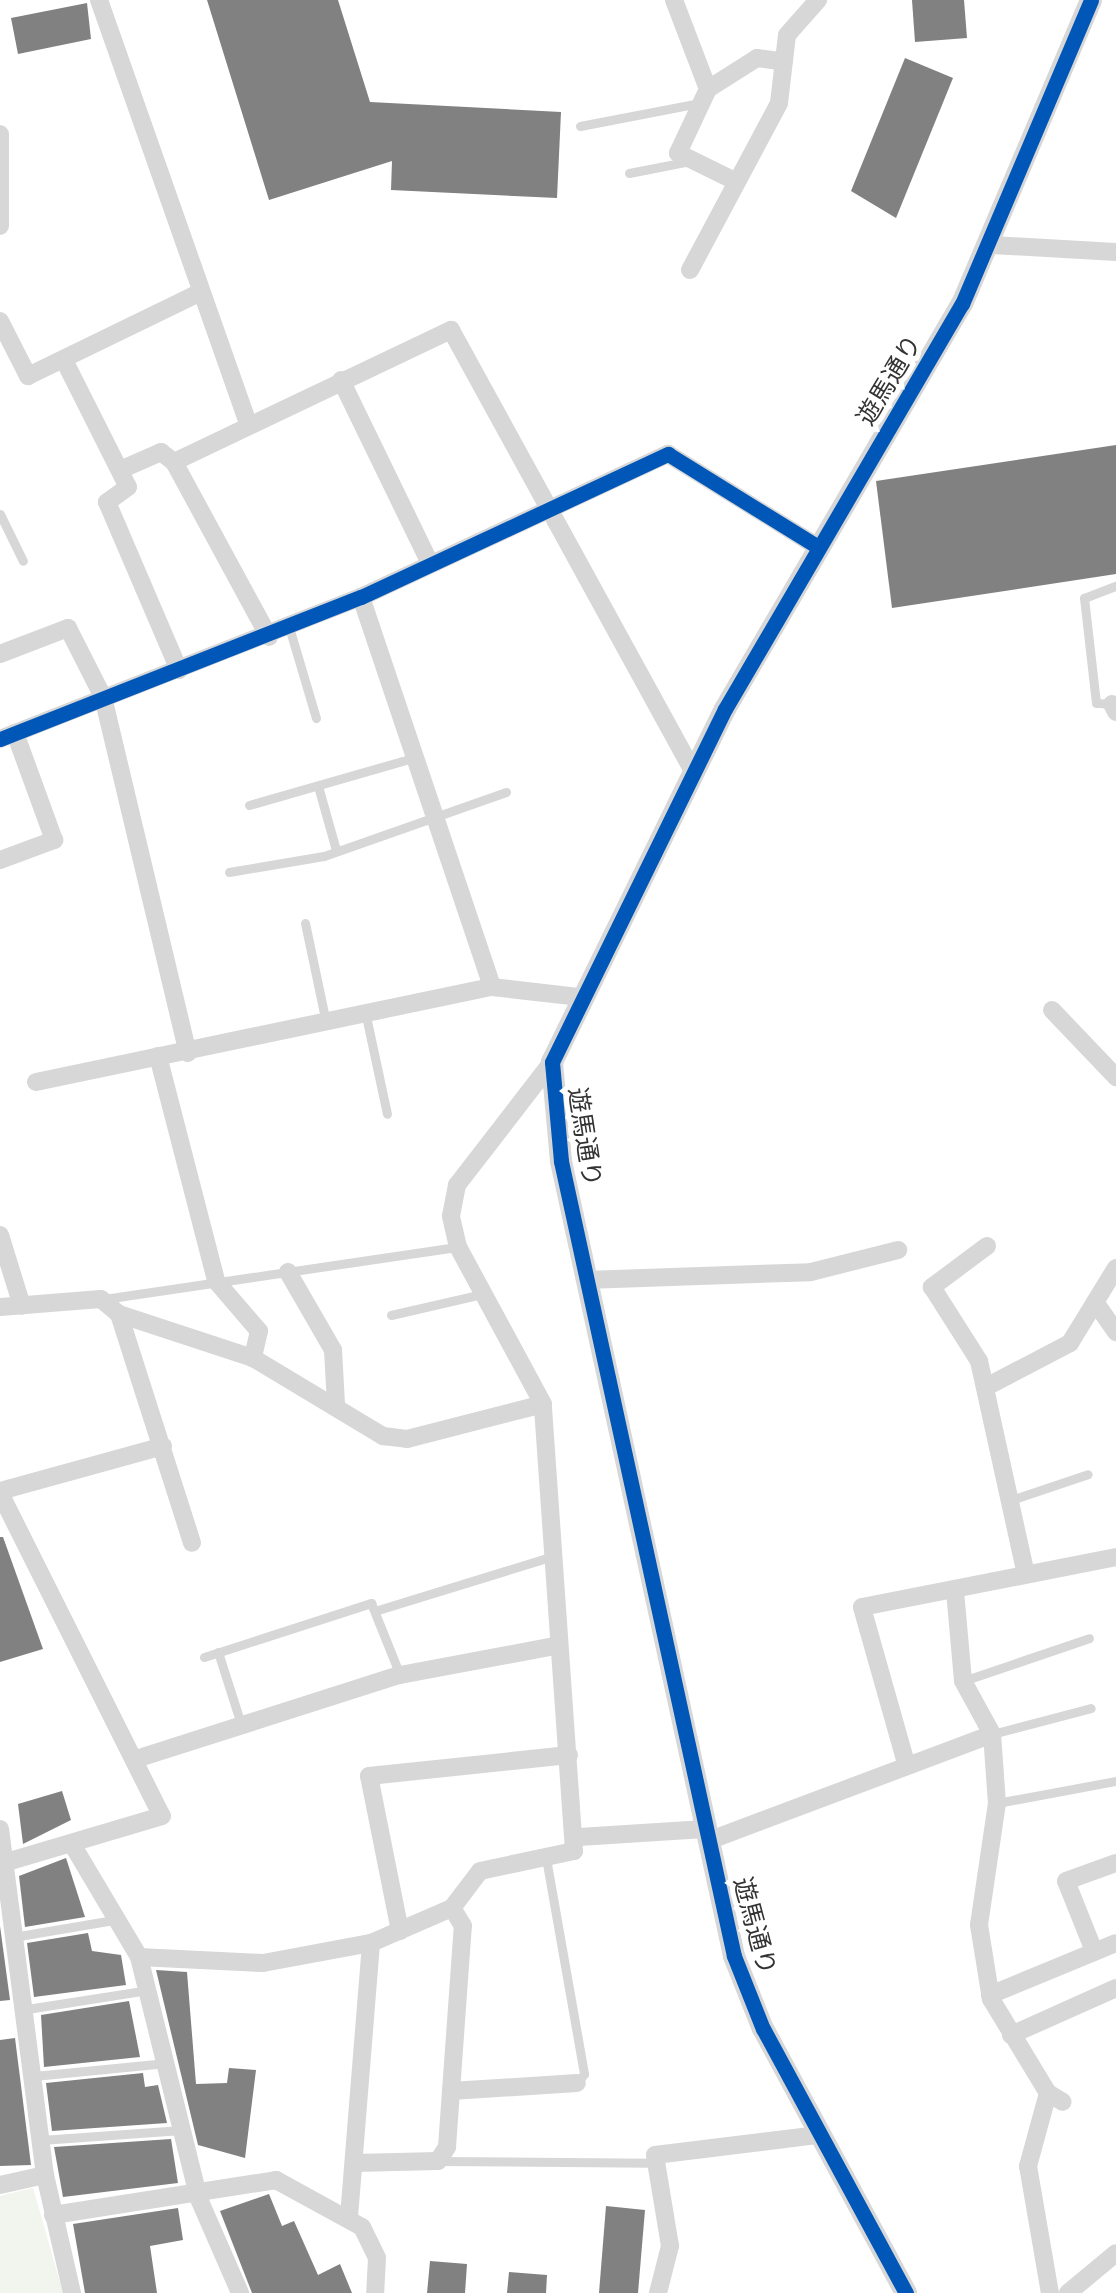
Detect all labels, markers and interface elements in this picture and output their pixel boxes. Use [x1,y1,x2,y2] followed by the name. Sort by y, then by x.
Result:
[850,329,928,431] street label: 遊馬通り
[562,1085,608,1189] street label: 遊馬通り
[728,1874,782,1978] street label: 遊馬通り

